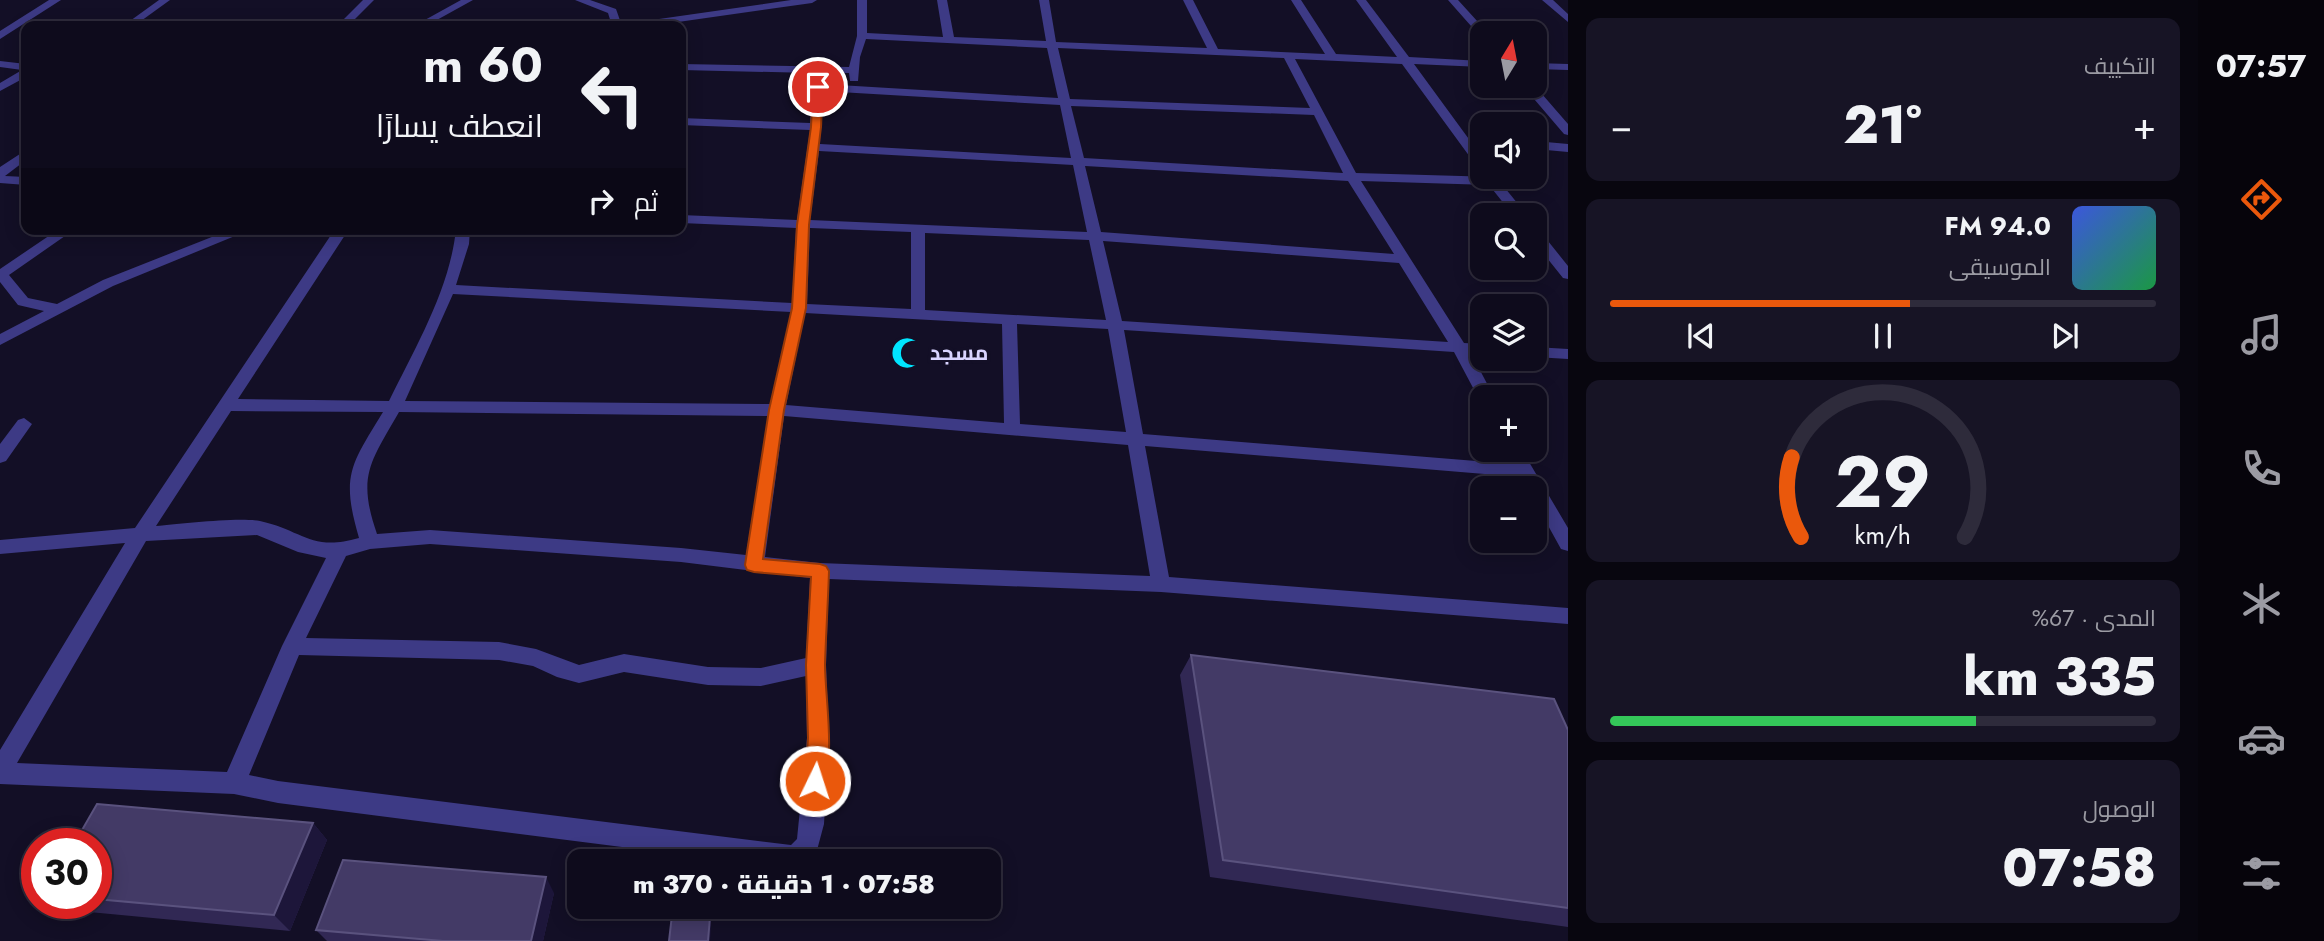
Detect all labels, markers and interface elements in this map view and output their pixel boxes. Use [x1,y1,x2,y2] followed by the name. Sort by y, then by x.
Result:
[1470,21,1547,98] north arrow
[1470,21,1547,553] map controls
[423,30,543,100] text: 60 m
[2216,43,2306,89] text: 07:57
[567,49,658,140] icon: left
[2084,49,2156,83] text: التكييف
[788,57,848,117] pin
[799,68,837,106] icon: arrive
[1843,87,1922,163] text: 21°
[1610,98,1632,153] text: −
[2133,98,2156,153] text: +
[376,103,543,149] text: انعطف يسارًا
[1470,112,1547,189] button: sound
[2237,175,2286,224] icon: directions
[582,182,620,220] icon: right
[634,183,658,221] text: ثم
[1470,203,1547,280] button: search
[1945,207,2051,245] text: 94.0 FM
[1949,250,2051,284] text: الموسيقى
[1470,294,1547,371] button: layers
[2237,310,2286,359] icon: music
[1682,317,1720,355] icon: previous
[1864,317,1902,355] icon: pause
[2046,317,2084,355] icon: next
[890,336,924,370] mosque icon: مسجد
[930,338,988,368] place label: مسجد
[1470,385,1547,462] button: +
[1835,429,1931,534] text: 29
[2237,444,2286,493] icon: phone
[1470,476,1547,553] button: −
[1855,516,1911,552] text: km/h
[2237,579,2286,628] icon: climate
[2032,601,2156,635] text: المدى · 67%
[1963,639,2156,715] text: 335 km
[2237,714,2286,763] icon: car
[778,744,852,818] position arrow
[2083,792,2156,826] text: الوصول
[21,828,112,919] speed limit sign: 30
[2002,830,2156,906] text: 07:58
[2237,849,2286,898] icon: filters
[633,865,935,903] text: 07:58 · 1 دقيقة · 370 m

